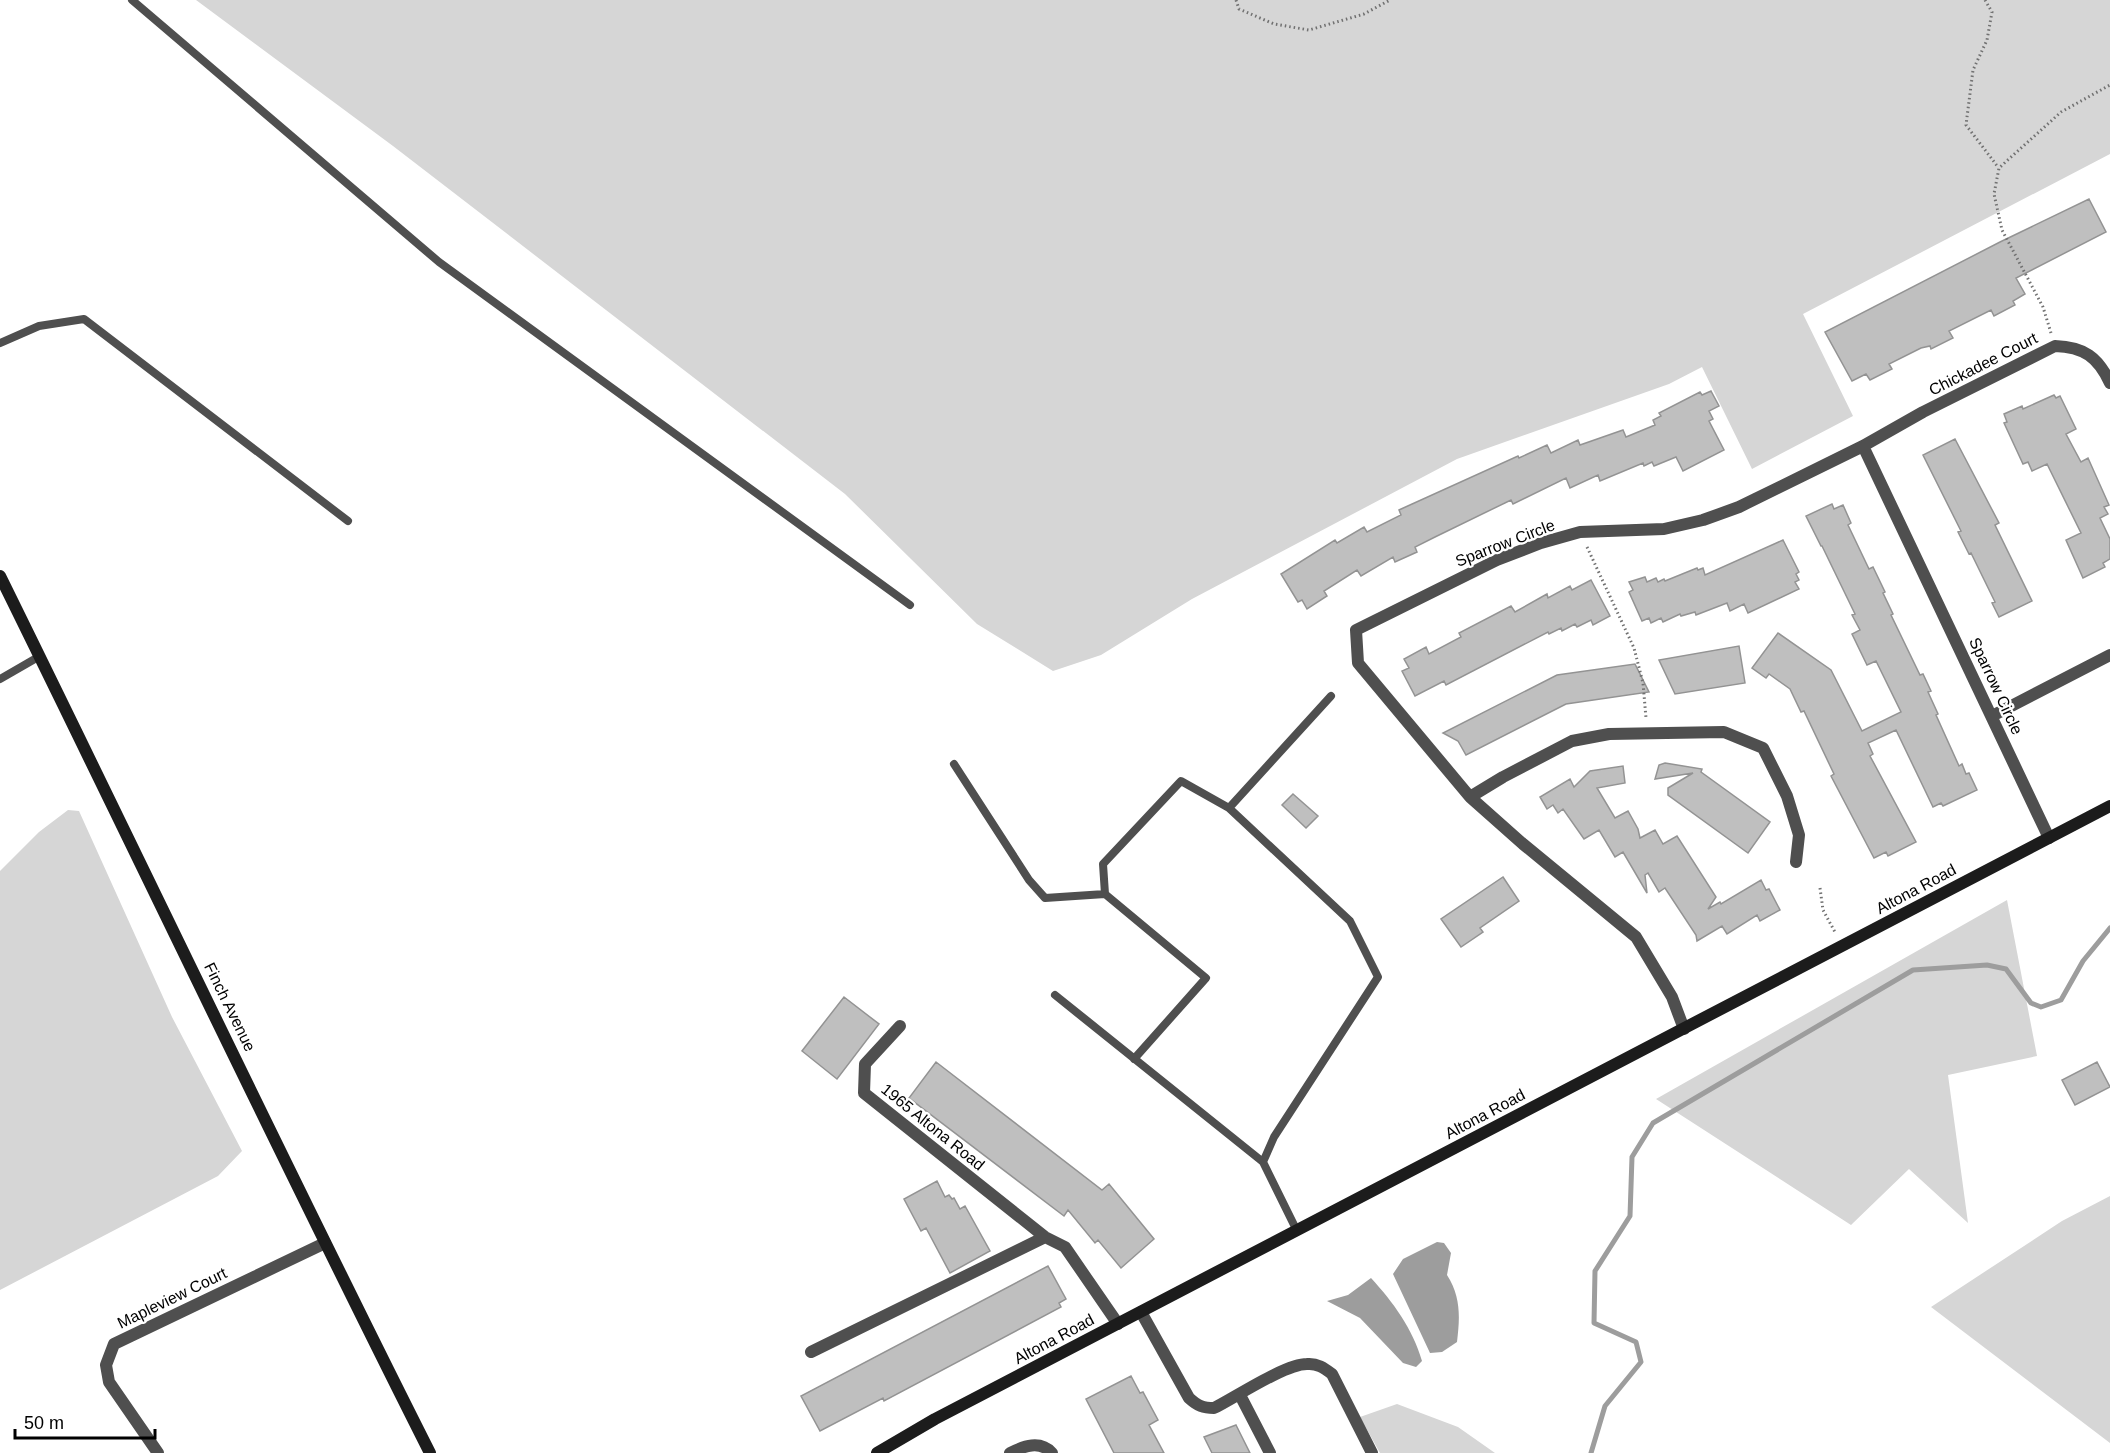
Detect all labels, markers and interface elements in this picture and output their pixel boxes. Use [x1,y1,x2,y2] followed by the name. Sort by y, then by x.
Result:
[1926,329,2040,399] street label: Chickadee Court
[1453,516,1557,570] street label: Sparrow Circle
[1966,635,2026,737] street label: Sparrow Circle
[1873,861,1959,917] street label: Altona Road
[201,960,259,1054] street label: Finch Avenue
[878,1080,988,1174] street label: 1965 Altona Road
[1442,1086,1528,1142] street label: Altona Road
[115,1264,230,1332] street label: Mapleview Court
[1011,1311,1097,1367] street label: Altona Road
[15,1402,154,1440] scale bar
[24,1413,64,1433] text: 50 m

